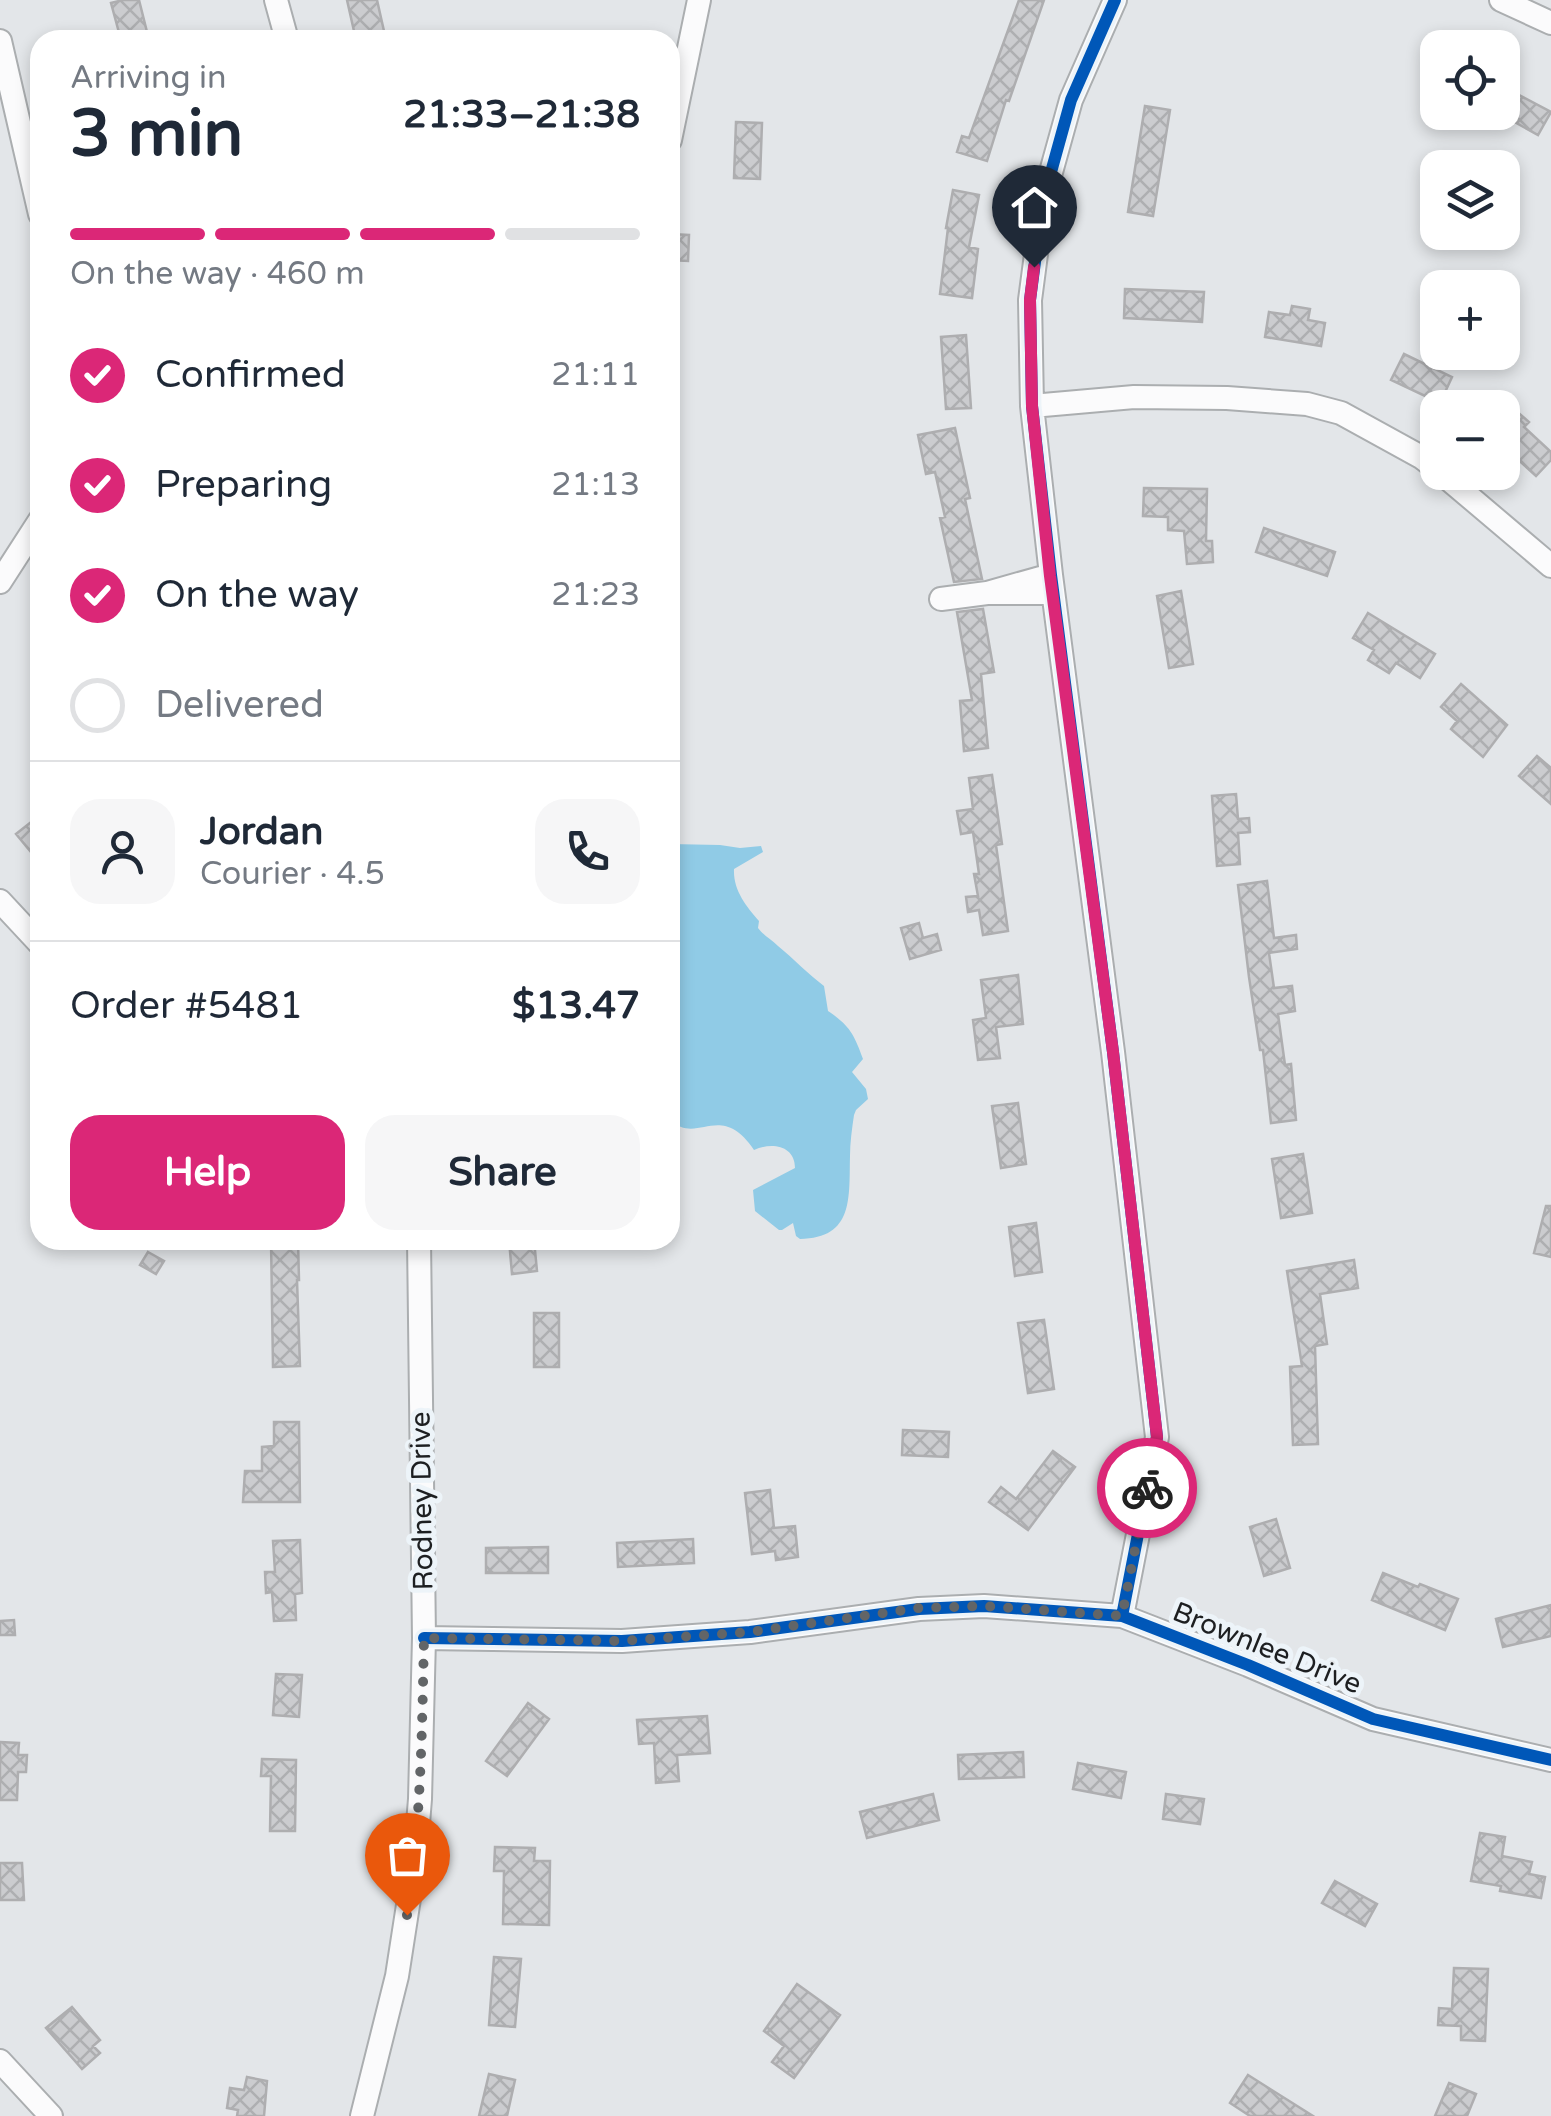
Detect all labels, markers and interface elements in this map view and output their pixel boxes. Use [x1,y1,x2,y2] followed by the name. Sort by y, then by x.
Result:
[1420,30,1520,490] map controls
[1420,30,1520,130] button: locate
[70,59,227,97] text: Arriving in
[403,92,640,138] text: 21:33–21:38
[70,95,243,174] text: 3 min
[1420,150,1520,250] button: layers
[992,165,1077,268] pin
[1007,180,1062,235] icon: home
[70,255,365,293] text: On the way · 460 m
[1420,270,1520,370] button: +
[70,348,125,403] icon: check
[155,352,346,398] text: Confirmed
[551,356,640,394] text: 21:11
[1420,390,1520,490] button: −
[70,458,125,513] icon: check
[155,462,332,508] text: Preparing
[551,466,640,504] text: 21:13
[70,568,125,623] icon: check
[155,572,359,618] text: On the way
[551,576,640,614] text: 21:23
[155,682,324,728] text: Delivered
[70,799,175,904] button: person
[535,799,640,904] button: phone
[200,809,323,855] text: Jordan
[200,855,385,893] text: Courier · 4.5
[70,983,303,1029] text: Order #5481
[512,983,640,1029] text: $13.47
[70,1115,345,1230] button: Help
[365,1115,640,1230] button: Share
[403,1411,441,1591] street label: Rodney Drive
[1097,1438,1197,1538] courier
[1120,1461,1175,1516] icon: bike
[1168,1595,1366,1701] street label: Brownlee Drive
[365,1813,450,1916] pin
[380,1828,435,1883] icon: bag

